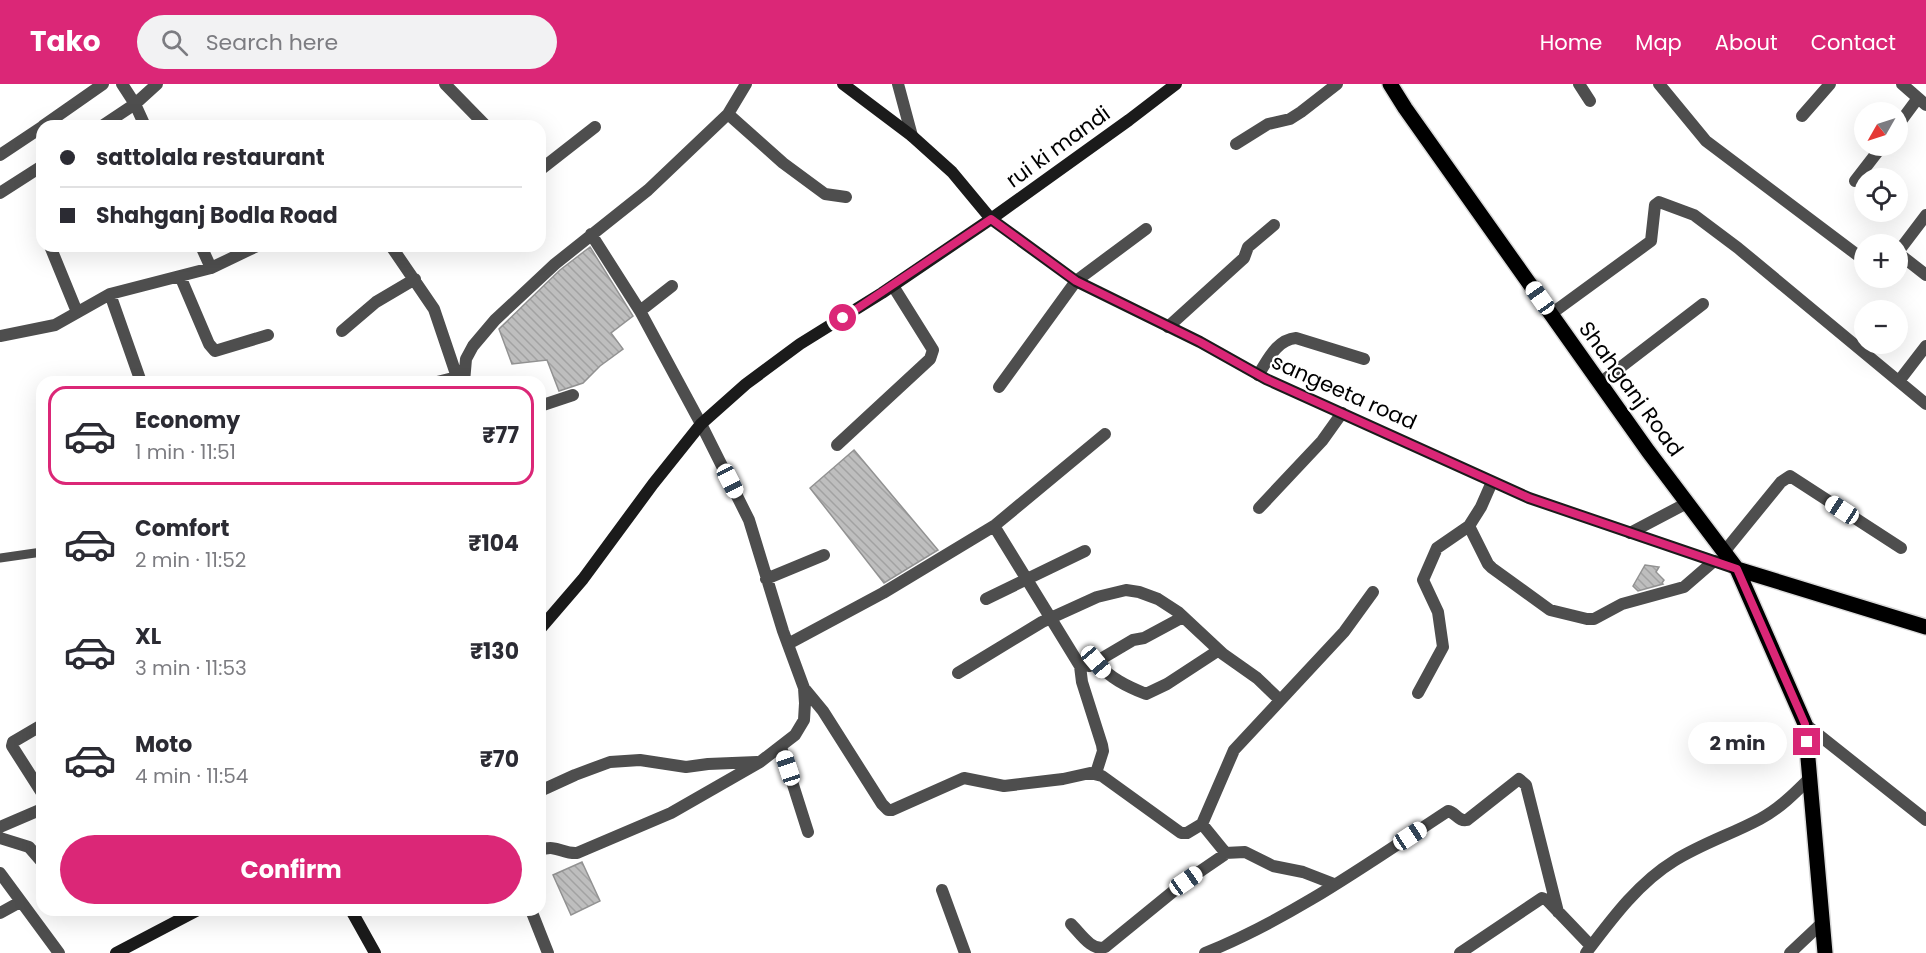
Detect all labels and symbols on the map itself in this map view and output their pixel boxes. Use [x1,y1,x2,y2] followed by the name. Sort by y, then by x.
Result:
[1000,99,1116,194] street label: rui ki mandi
[1854,102,1908,156] north arrow
[1522,278,1558,318] car
[829,304,856,331] route start
[1572,315,1690,462] street label: Shahganj Road
[1267,347,1421,437] street label: sangeeta road
[714,461,746,501] car
[1822,493,1862,527] car
[1078,642,1114,682] car
[1687,721,1786,763] callout: 2 min
[1793,728,1820,755] route end
[774,748,802,788] car
[1390,819,1430,853] car
[1166,863,1206,899] car

